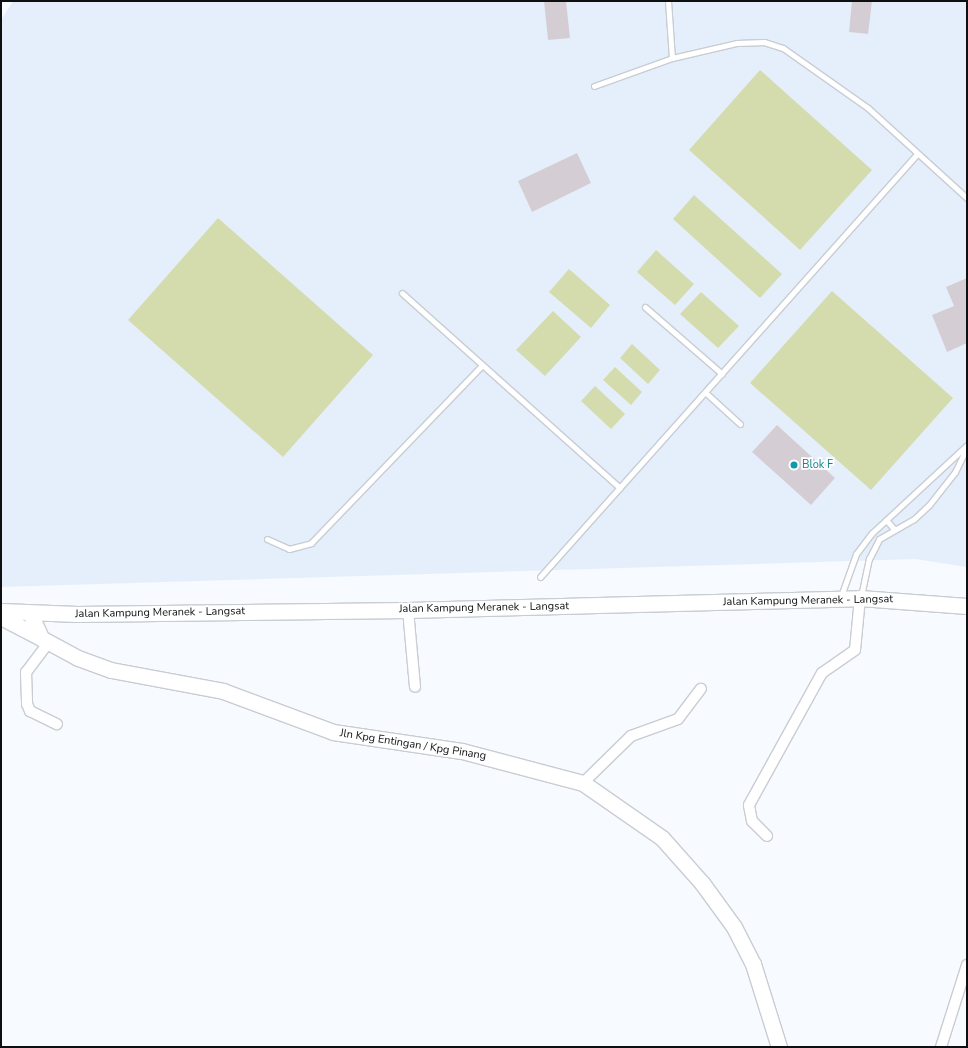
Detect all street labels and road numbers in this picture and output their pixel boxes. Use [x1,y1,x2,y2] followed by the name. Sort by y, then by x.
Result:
[723,593,893,609] street label: Jalan Kampung Meranek - Langsat
[399,600,569,616] street label: Jalan Kampung Meranek - Langsat
[75,605,245,621] street label: Jalan Kampung Meranek - Langsat
[339,727,487,763] street label: Jln Kpg Entingan / Kpg Pinang

